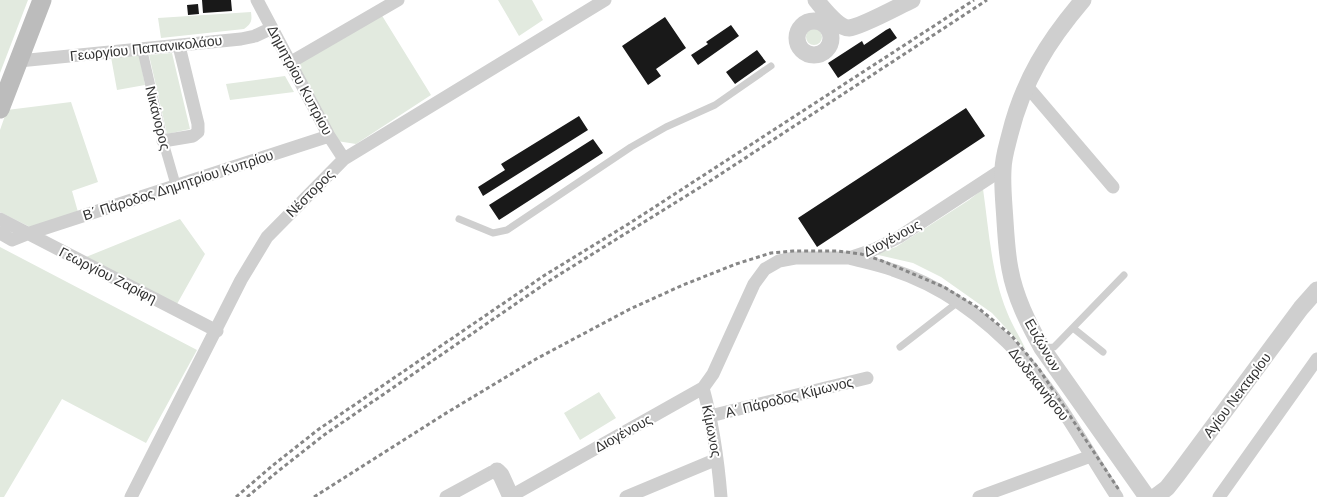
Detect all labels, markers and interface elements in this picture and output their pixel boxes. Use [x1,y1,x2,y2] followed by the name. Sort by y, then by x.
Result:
[264,22,336,138] street label: Δημητρίου Κυπρίου
[69,32,223,64] street label: Γεωργίου Παπανικολάου
[142,84,174,152] street label: Νικάνορος
[81,147,275,223] street label: Β΄ Πάροδος Δημητρίου Κυπρίου
[283,166,337,220] street label: Νέστορος
[861,216,924,260] street label: Διογένους
[57,244,159,306] street label: Γεωργίου Ζαρίφη
[1022,316,1064,374] street label: Ευζώνων
[1006,344,1072,424] street label: Δωδεκανήσου
[1200,350,1274,440] street label: Αγίου Νεκταρίου
[723,373,855,421] street label: Α΄ Πάροδος Κίμωνος
[699,403,725,459] street label: Κίμωνος
[592,411,655,455] street label: Διογένους

